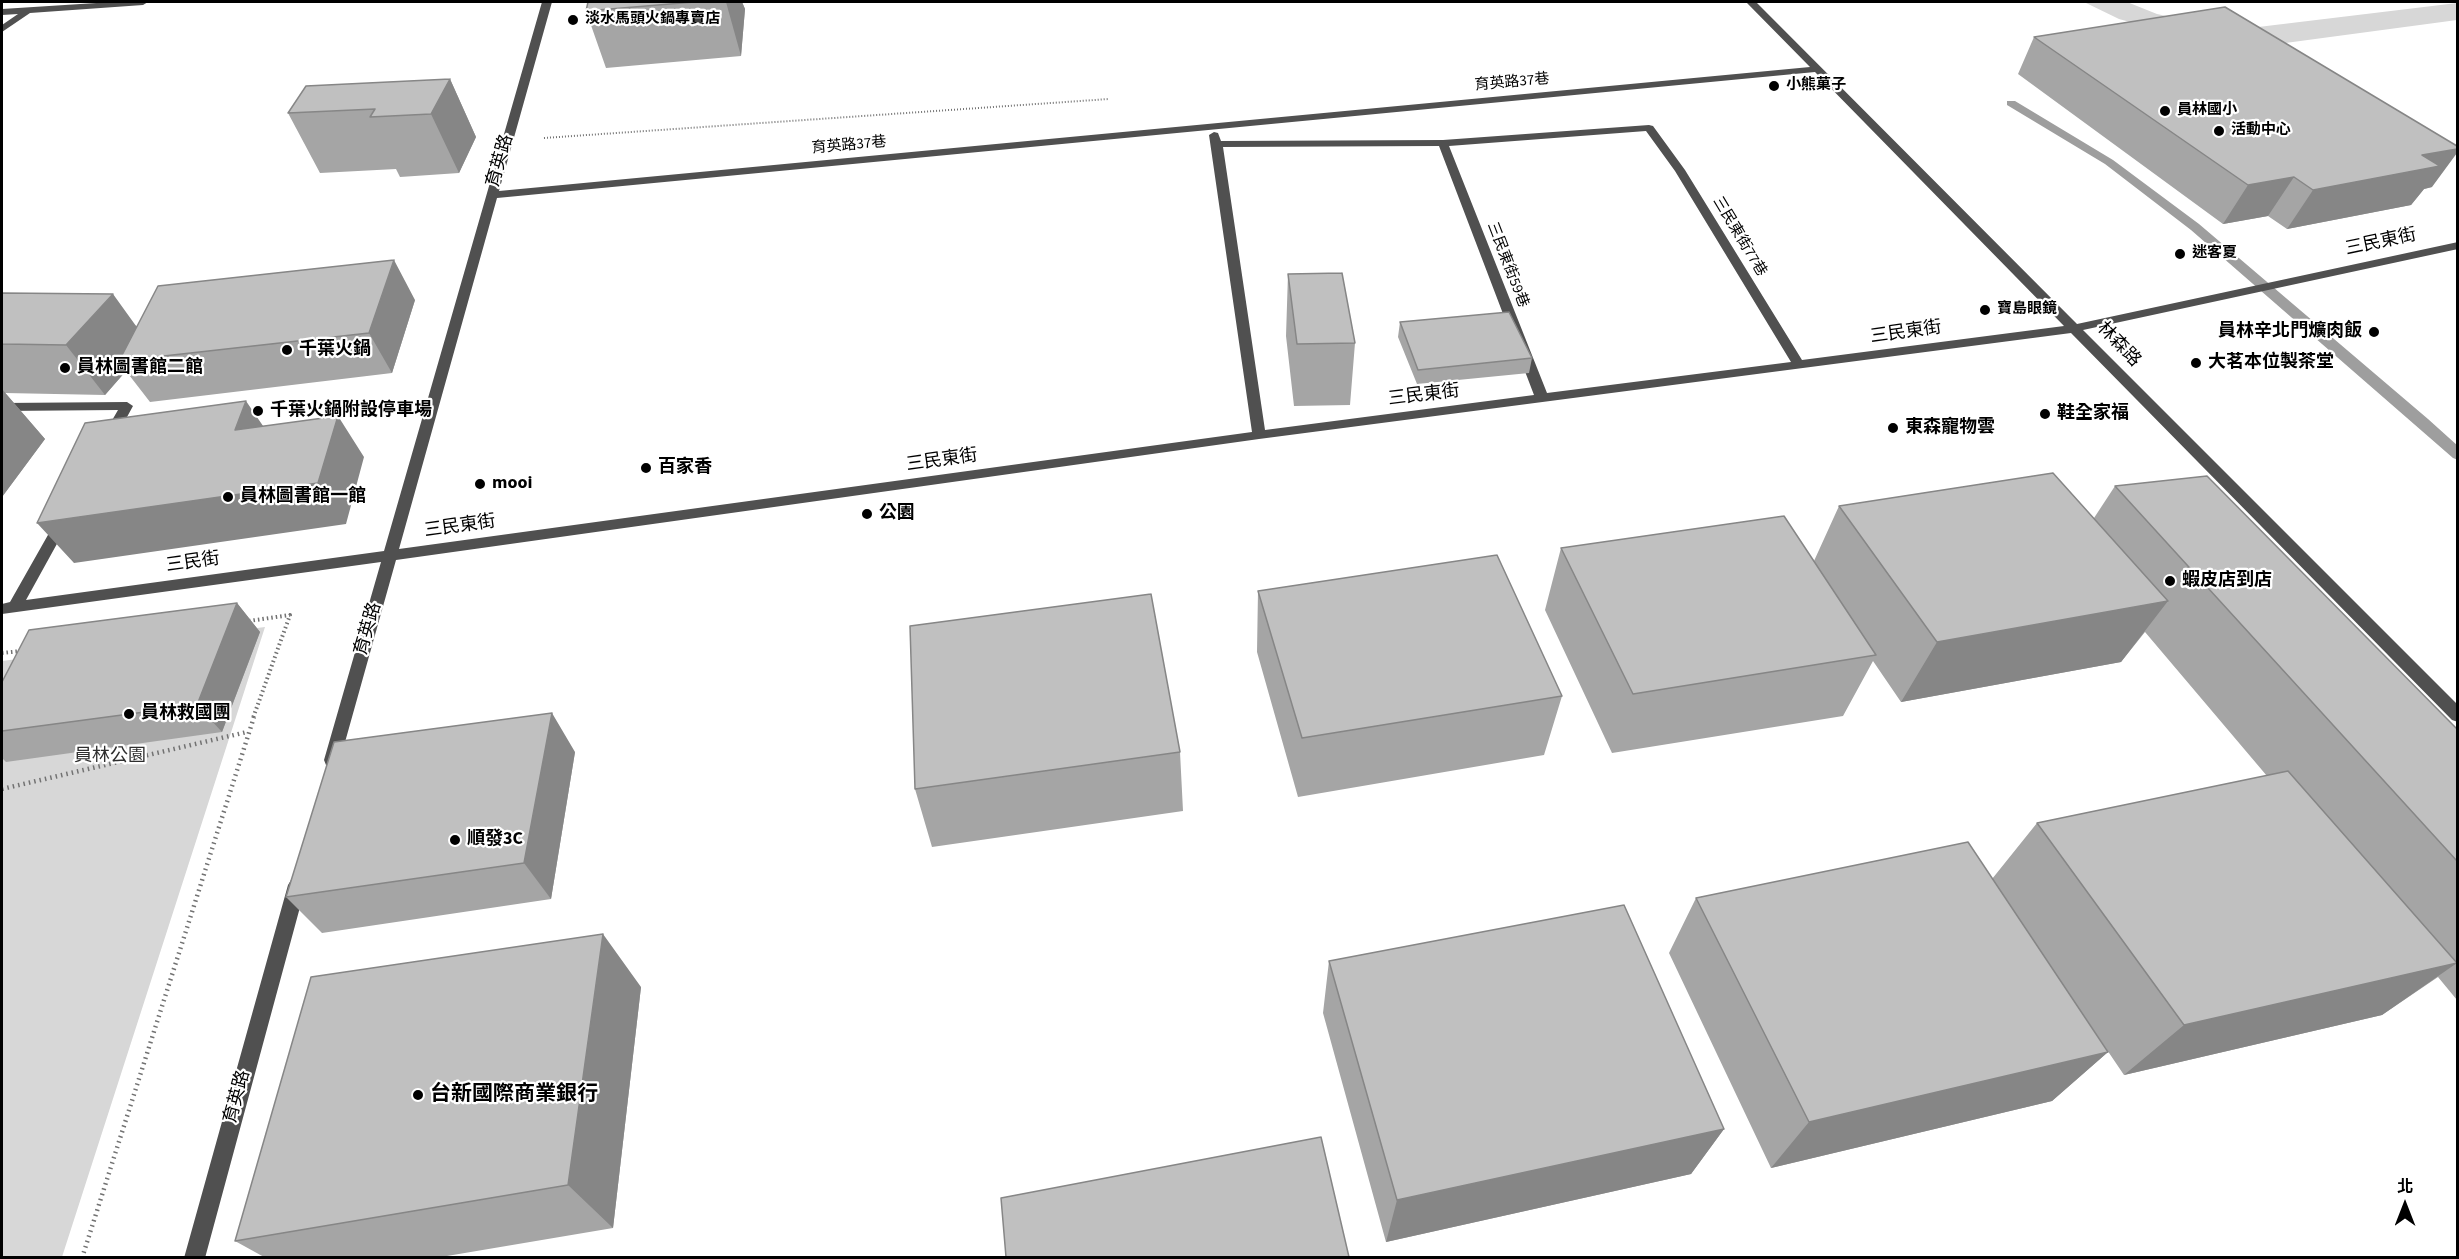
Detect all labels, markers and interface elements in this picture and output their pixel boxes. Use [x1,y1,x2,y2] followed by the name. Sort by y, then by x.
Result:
[585,11,720,29] place label: 淡水馬頭火鍋專賣店
[566,13,580,27] marker: 淡水馬頭火鍋專賣店
[1474,71,1550,95] street label: 育英路37巷
[1786,77,1846,95] place label: 小熊菓子
[1767,79,1781,93] marker: 小熊菓子
[2177,102,2237,120] place label: 員林國小
[2158,104,2172,118] marker: 員林國小
[2231,122,2291,140] place label: 活動中心
[2212,124,2226,138] marker: 活動中心
[483,132,519,190] street label: 育英路
[811,134,887,158] street label: 育英路37巷
[1708,194,1770,280] street label: 三民東街77巷
[1482,220,1532,310] street label: 三民東街59巷
[2344,225,2418,261] street label: 三民東街
[2192,245,2237,263] place label: 迷客夏
[2173,247,2187,261] marker: 迷客夏
[1997,301,2057,319] place label: 寶島眼鏡
[1978,303,1992,317] marker: 寶島眼鏡
[1869,317,1943,349] street label: 三民東街
[2091,318,2145,372] street label: 林森路
[2218,321,2362,343] place label: 員林辛北門爌肉飯
[2367,325,2381,339] marker: 員林辛北門爌肉飯
[299,339,371,361] place label: 千葉火鍋
[280,343,294,357] marker: 千葉火鍋
[2208,352,2334,374] place label: 大茗本位製茶堂
[2189,356,2203,370] marker: 大茗本位製茶堂
[77,357,203,379] place label: 員林圖書館二館
[58,361,72,375] marker: 員林圖書館二館
[1387,381,1461,411] street label: 三民東街
[270,400,432,422] place label: 千葉火鍋附設停車場
[2057,403,2129,425] place label: 鞋全家福
[251,404,265,418] marker: 千葉火鍋附設停車場
[2038,407,2052,421] marker: 鞋全家福
[1905,417,1995,439] place label: 東森寵物雲
[1886,421,1900,435] marker: 東森寵物雲
[905,445,979,477] street label: 三民東街
[658,457,712,479] place label: 百家香
[639,461,653,475] marker: 百家香
[492,473,532,495] place label: mooi
[473,477,487,491] marker: mooi
[240,486,366,508] place label: 員林圖書館一館
[221,490,235,504] marker: 員林圖書館一館
[879,503,915,525] place label: 公園
[860,507,874,521] marker: 公園
[423,511,497,543] street label: 三民東街
[165,549,221,577] street label: 三民街
[2182,570,2272,592] place label: 蝦皮店到店
[2163,574,2177,588] marker: 蝦皮店到店
[351,600,387,658] street label: 育英路
[141,703,231,725] place label: 員林救國團
[122,707,136,721] marker: 員林救國團
[74,746,146,768] park label: 員林公園
[467,829,523,851] place label: 順發3C
[448,833,462,847] marker: 順發3C
[221,1068,255,1126] street label: 育英路
[430,1082,598,1108] place label: 台新國際商業銀行
[411,1088,425,1102] marker: 台新國際商業銀行
[2375,1175,2435,1235] north arrow
[2397,1176,2413,1198] text: 北

